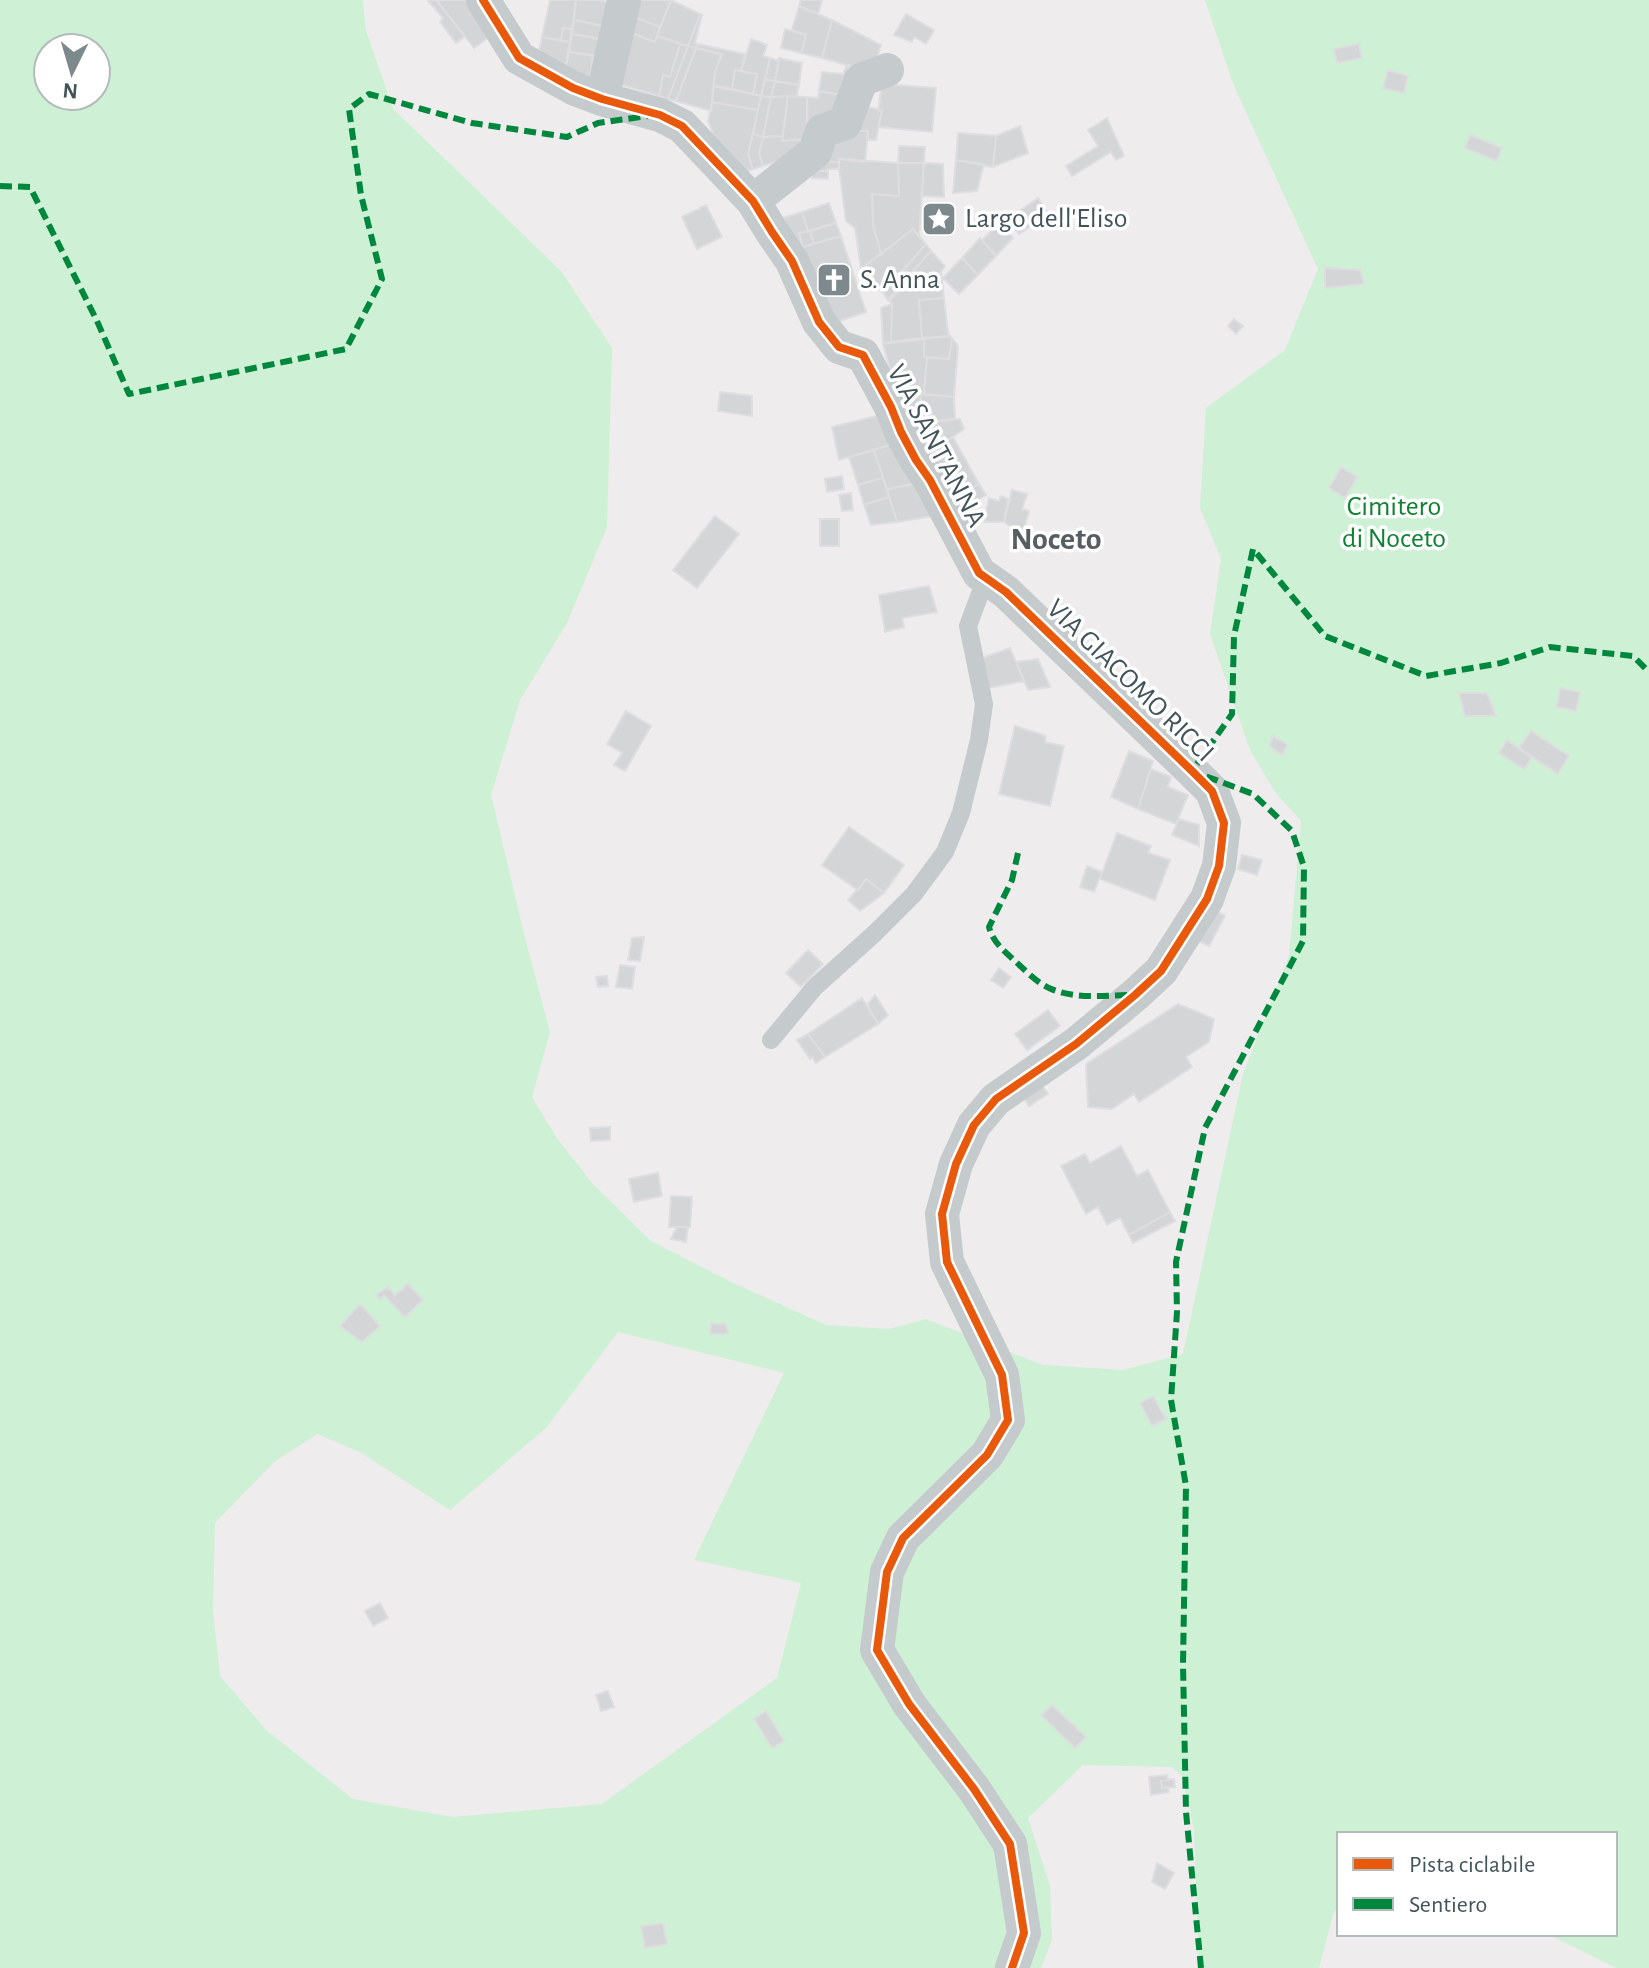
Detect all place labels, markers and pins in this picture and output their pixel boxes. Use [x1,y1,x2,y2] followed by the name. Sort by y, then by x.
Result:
[920,200,958,238] place icon: Largo dell'Eliso
[965,205,1128,233] place label: Largo dell'Eliso
[815,261,853,299] church icon: S. Anna
[860,266,940,294] place label: S. Anna

